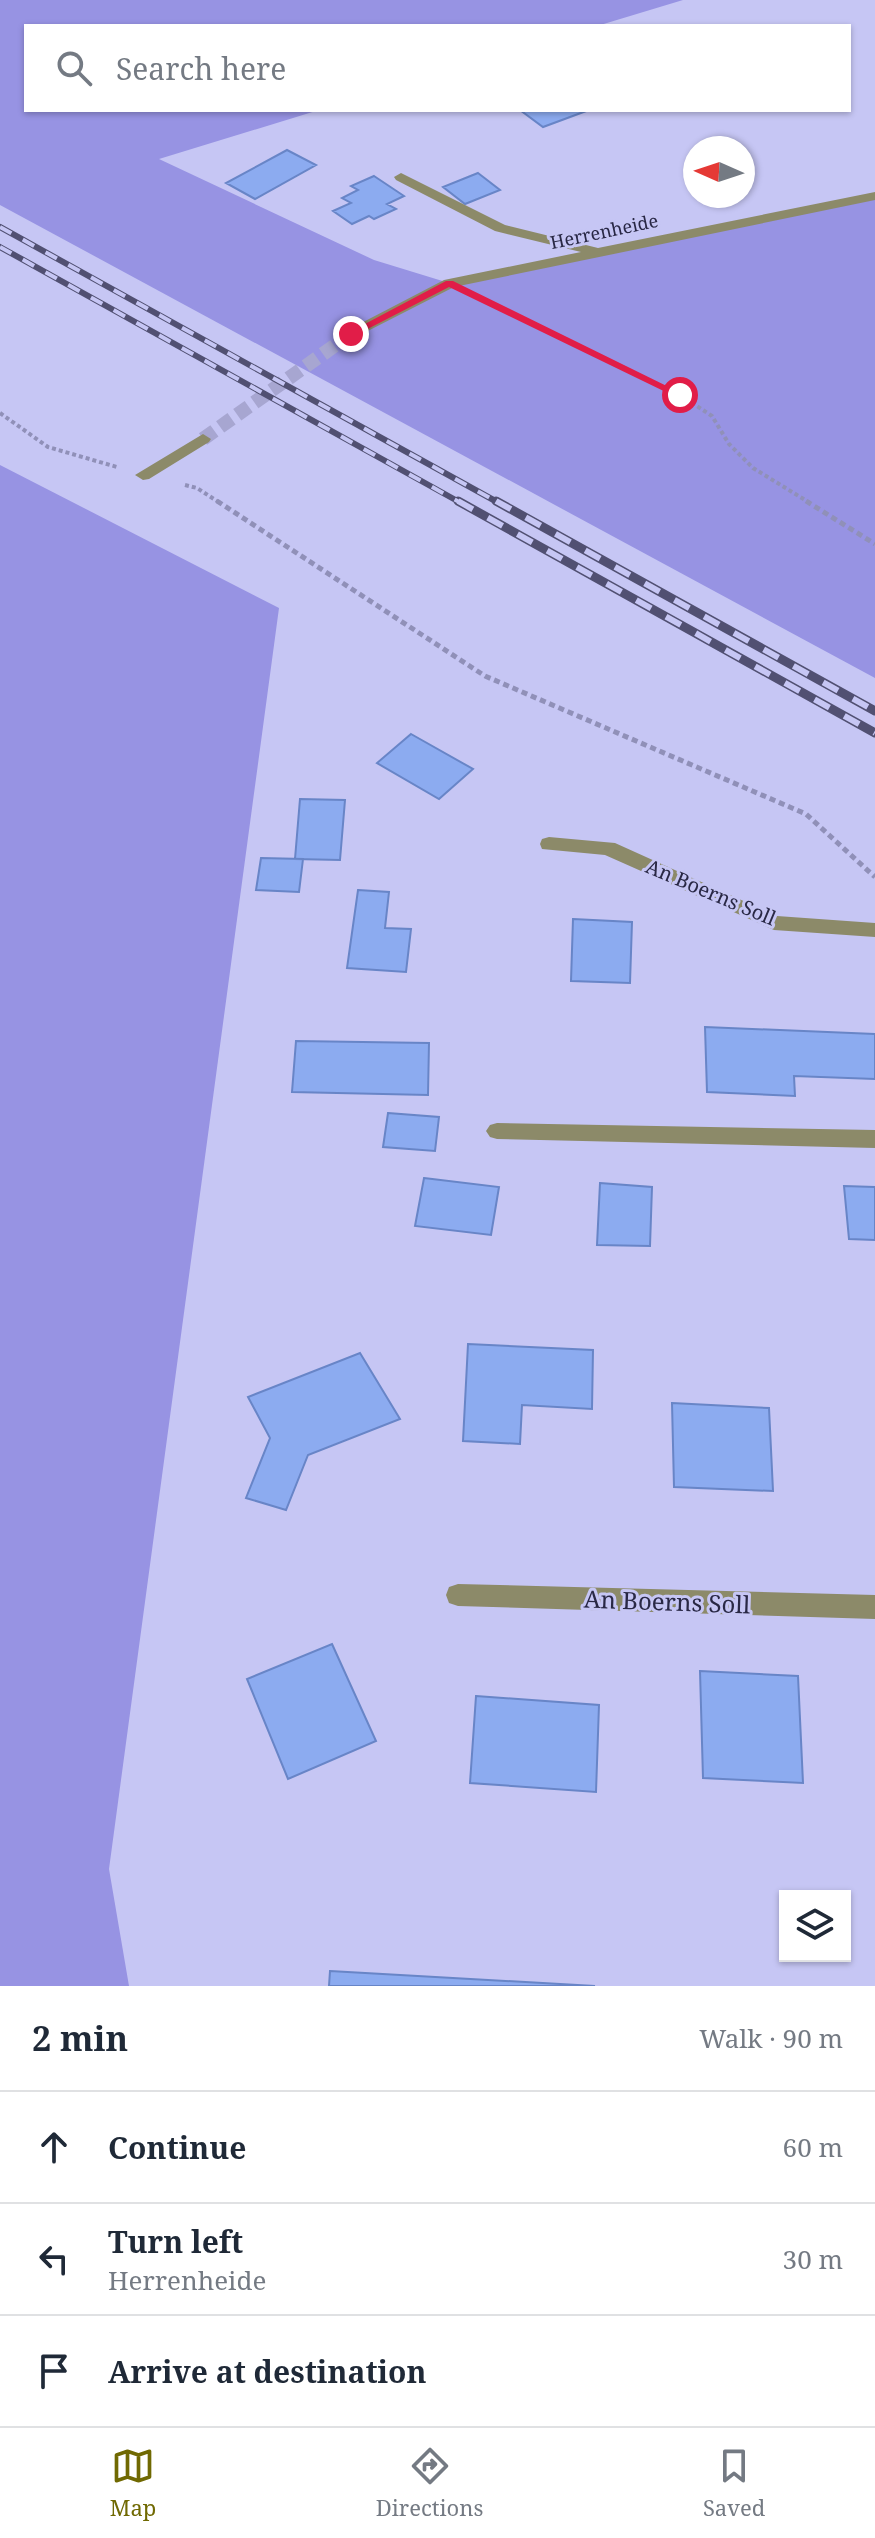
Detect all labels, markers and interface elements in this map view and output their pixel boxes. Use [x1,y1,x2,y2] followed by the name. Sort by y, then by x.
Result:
[24,24,851,112] search box
[52,46,96,90] icon: search
[116,48,286,89] text: Search here
[683,136,755,208] north arrow
[548,208,660,254] street label: Herrenheide
[333,316,369,352] route end
[662,377,698,413] route start
[642,852,780,932] street label: An Boerns Soll
[583,1582,751,1620] street label: An Boerns Soll
[779,1890,851,1962] map controls
[779,1890,851,1962] button: layers
[32,2015,128,2061] text: 2 min
[699,2020,843,2056] text: Walk · 90 m
[32,2125,76,2169] icon: ahead
[108,2127,246,2168] text: Continue
[783,2129,843,2165] text: 60 m
[108,2221,243,2262] text: Turn left
[32,2237,76,2281] icon: left
[783,2241,843,2277] text: 30 m
[108,2262,266,2298] text: Herrenheide
[32,2349,76,2393] icon: arrive
[108,2351,427,2392] text: Arrive at destination
[110,2444,156,2522] tab: Map
[376,2444,483,2522] tab: Directions
[703,2444,765,2522] tab: Saved

